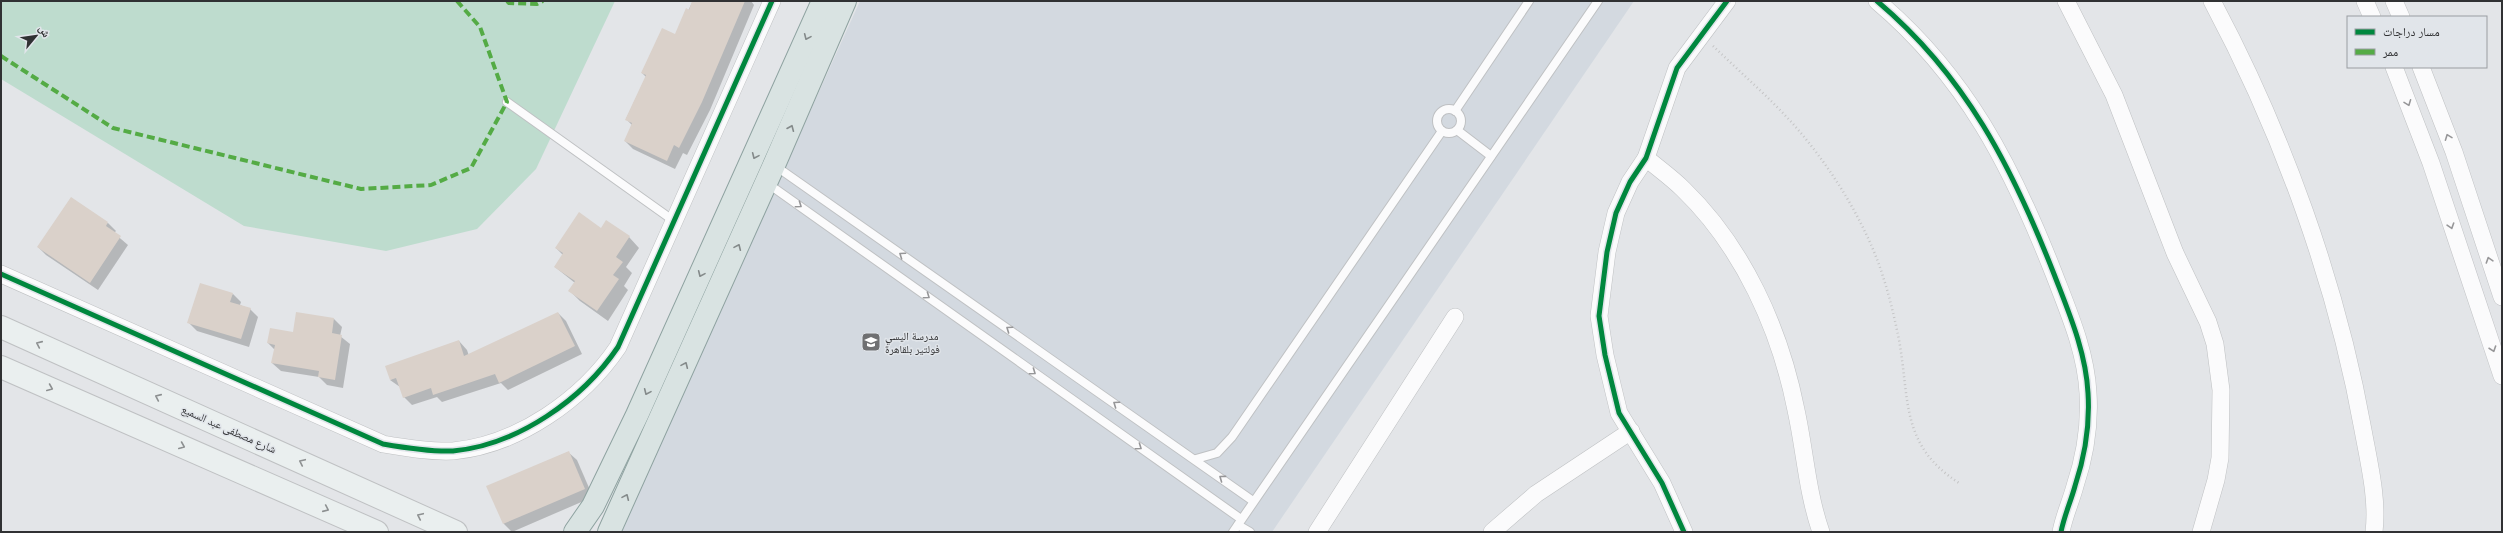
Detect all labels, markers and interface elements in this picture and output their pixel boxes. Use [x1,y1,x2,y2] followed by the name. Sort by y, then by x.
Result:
[16,16,56,56] north arrow
[2347,16,2487,68] legend
[35,23,54,40] text: ش
[2383,24,2440,39] text: مسار دراجات
[804,33,812,40] one-way arrow
[2382,44,2398,59] text: ممر
[2403,100,2411,107] one-way arrow
[786,124,794,131] one-way arrow
[2444,133,2452,140] one-way arrow
[752,151,760,159] one-way arrow
[794,200,801,207] one-way arrow
[2447,222,2455,229] one-way arrow
[733,243,741,251] one-way arrow
[900,253,907,260] one-way arrow
[2485,256,2494,263] one-way arrow
[698,270,706,277] one-way arrow
[923,291,930,298] one-way arrow
[1006,326,1013,334] one-way arrow
[885,329,940,356] place label: مدرسة اليسي فولتير بلقاهرة
[860,331,882,353] school or university icon: مدرسة اليسي فولتير بلقاهرة
[36,341,44,349] one-way arrow
[2488,345,2496,352] one-way arrow
[680,362,688,370] one-way arrow
[1029,367,1036,374] one-way arrow
[46,384,53,392] one-way arrow
[644,388,652,396] one-way arrow
[155,394,162,402] one-way arrow
[179,402,279,456] street label: شارع مصطفى عبد السميع
[1113,402,1120,409] one-way arrow
[178,441,185,449] one-way arrow
[1135,442,1142,449] one-way arrow
[299,459,306,467] one-way arrow
[1219,476,1226,483] one-way arrow
[621,493,629,501] one-way arrow
[322,504,330,512] one-way arrow
[417,513,425,521] one-way arrow

